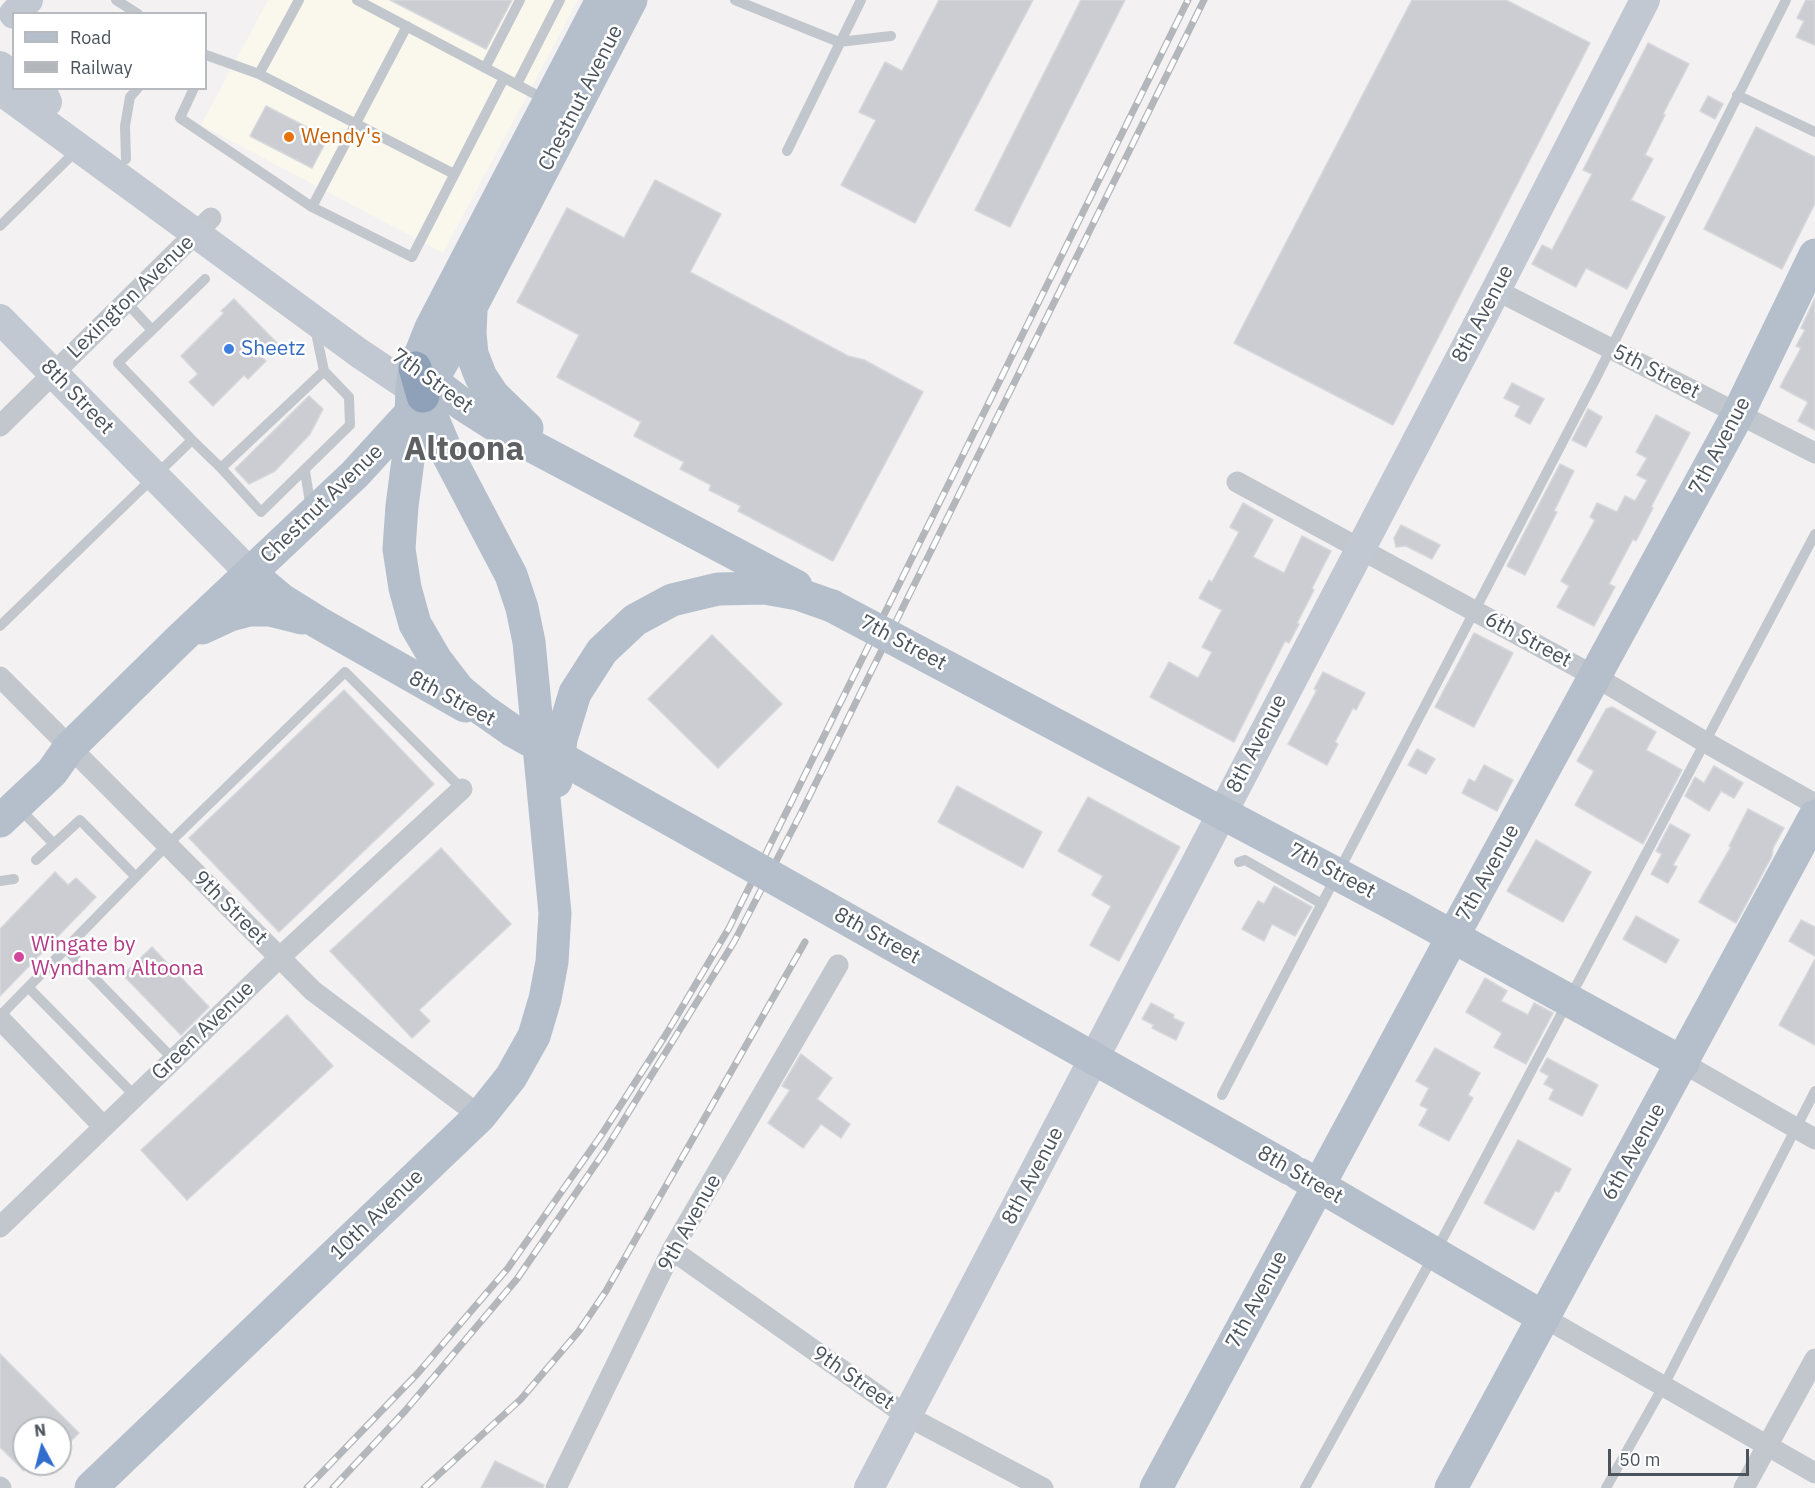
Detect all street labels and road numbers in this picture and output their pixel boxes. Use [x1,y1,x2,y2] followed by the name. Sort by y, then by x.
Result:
[533,21,629,175] street label: Chestnut Avenue
[62,230,200,364] street label: Lexington Avenue
[1447,261,1519,367] street label: 8th Avenue
[1608,339,1704,405] street label: 5th Street
[386,343,478,419] street label: 7th Street
[35,354,119,440] street label: 8th Street
[1684,393,1756,499] street label: 7th Avenue
[256,439,388,569] street label: Chestnut Avenue
[1480,607,1576,673] street label: 6th Street
[855,610,951,676] street label: 7th Street
[404,666,500,732] street label: 8th Street
[1221,691,1293,797] street label: 8th Avenue
[1451,820,1525,926] street label: 7th Avenue
[1284,838,1380,904] street label: 7th Street
[188,866,272,950] street label: 9th Street
[830,902,924,970] street label: 8th Street
[147,976,259,1086] street label: Green Avenue
[1597,1099,1671,1205] street label: 6th Avenue
[997,1123,1069,1229] street label: 8th Avenue
[1253,1140,1347,1210] street label: 8th Street
[325,1164,429,1266] street label: 10th Avenue
[653,1170,727,1276] street label: 9th Avenue
[1221,1247,1293,1353] street label: 7th Avenue
[807,1341,899,1415] street label: 9th Street

